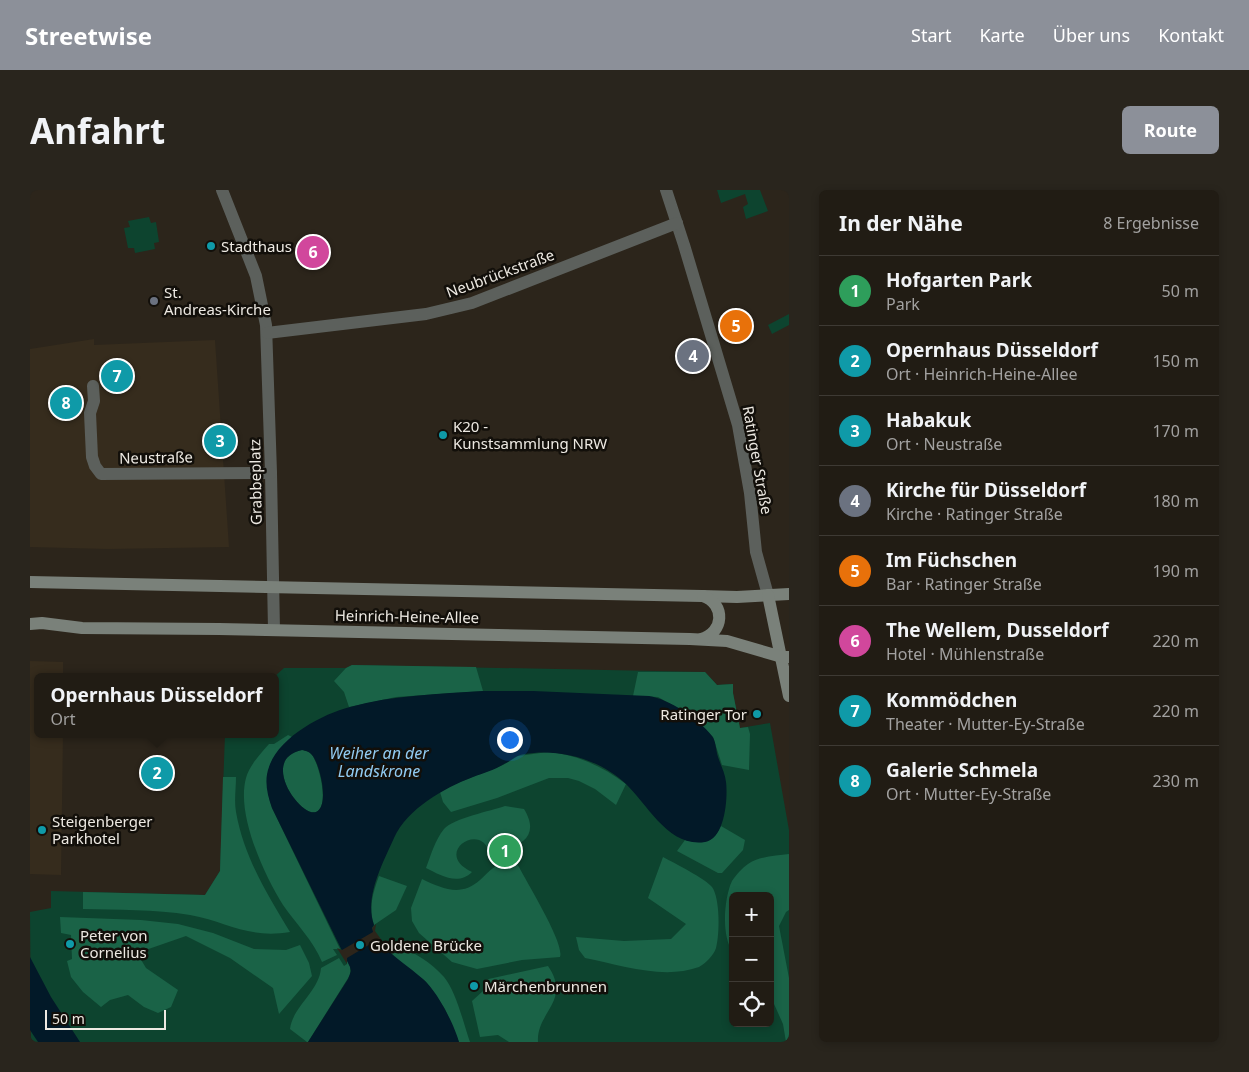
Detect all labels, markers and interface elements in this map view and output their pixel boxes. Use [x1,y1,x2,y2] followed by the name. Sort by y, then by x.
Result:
[25,19,152,52] text: Streetwise
[911,23,951,47] text: Start
[979,23,1025,47] text: Karte
[1053,23,1130,47] text: Über uns
[1158,23,1224,47] text: Kontakt
[1122,106,1219,154] button: Route
[30,107,165,154] text: Anfahrt
[839,209,963,237] text: In der Nähe
[1103,212,1199,234] text: 8 Ergebnisse
[297,233,329,271] pin: 6
[221,236,292,256] place label: Stadthaus
[205,240,217,252] marker: Stadthaus
[443,244,557,302] street label: Neubrückstraße
[886,267,1032,293] text: Hofgarten Park
[850,280,860,302] text: 1
[1162,280,1199,302] text: 50 m
[164,282,271,319] place label: St. Andreas-Kirche
[886,293,920,315] text: Park
[148,295,160,307] marker: St. Andreas-Kirche
[720,307,752,345] pin: 5
[677,337,709,375] pin: 4
[886,337,1098,363] text: Opernhaus Düsseldorf
[850,350,860,372] text: 2
[1152,350,1199,372] text: 150 m
[101,357,133,395] pin: 7
[886,363,1077,385] text: Ort · Heinrich-Heine-Allee
[50,384,82,422] pin: 8
[739,404,777,516] street label: Ratinger Straße
[886,407,971,433] text: Habakuk
[453,416,607,453] place label: K20 - Kunstsammlung NRW
[850,420,860,442] text: 3
[1152,420,1199,442] text: 170 m
[204,422,236,460] pin: 3
[437,429,449,441] marker: K20 - Kunstsammlung NRW
[886,433,1002,455] text: Ort · Neustraße
[244,439,266,525] street label: Grabbeplatz
[119,446,193,468] street label: Neustraße
[886,477,1086,503] text: Kirche für Düsseldorf
[850,490,860,512] text: 4
[1152,490,1199,512] text: 180 m
[886,503,1063,525] text: Kirche · Ratinger Straße
[886,547,1017,573] text: Im Füchschen
[850,560,860,582] text: 5
[1152,560,1199,582] text: 190 m
[886,573,1042,595] text: Bar · Ratinger Straße
[335,605,479,627] street label: Heinrich-Heine-Allee
[886,617,1109,643] text: The Wellem, Dusseldorf
[850,630,860,652] text: 6
[1152,630,1199,652] text: 220 m
[886,643,1044,665] text: Hotel · Mühlenstraße
[34,673,279,738] popup
[51,682,262,708] text: Opernhaus Düsseldorf
[886,687,1017,713] text: Kommödchen
[850,700,860,722] text: 7
[1152,700,1199,722] text: 220 m
[660,704,747,724] place label: Ratinger Tor
[51,708,75,730] text: Ort
[751,708,763,720] marker: Ratinger Tor
[886,713,1085,735] text: Theater · Mutter-Ey-Straße
[497,727,523,753] your location
[329,742,429,782] water label: Weiher an der Landskrone
[141,754,173,792] pin: 2
[886,757,1038,783] text: Galerie Schmela
[850,770,860,792] text: 8
[1152,770,1199,792] text: 230 m
[886,783,1051,805] text: Ort · Mutter-Ey-Straße
[52,811,153,848] place label: Steigenberger Parkhotel
[36,824,48,836] marker: Steigenberger Parkhotel
[489,832,521,870] pin: 1
[729,892,774,1027] map controls
[729,892,774,937] button: +
[80,925,147,962] place label: Peter von Cornelius
[370,935,482,955] place label: Goldene Brücke
[729,937,774,982] button: −
[64,938,76,950] marker: Peter von Cornelius
[354,939,366,951] marker: Goldene Brücke
[484,976,607,996] place label: Märchenbrunnen
[468,980,480,992] marker: Märchenbrunnen
[729,982,774,1027] button: locate
[45,1007,166,1030] scale bar
[52,1009,85,1028] text: 50 m

